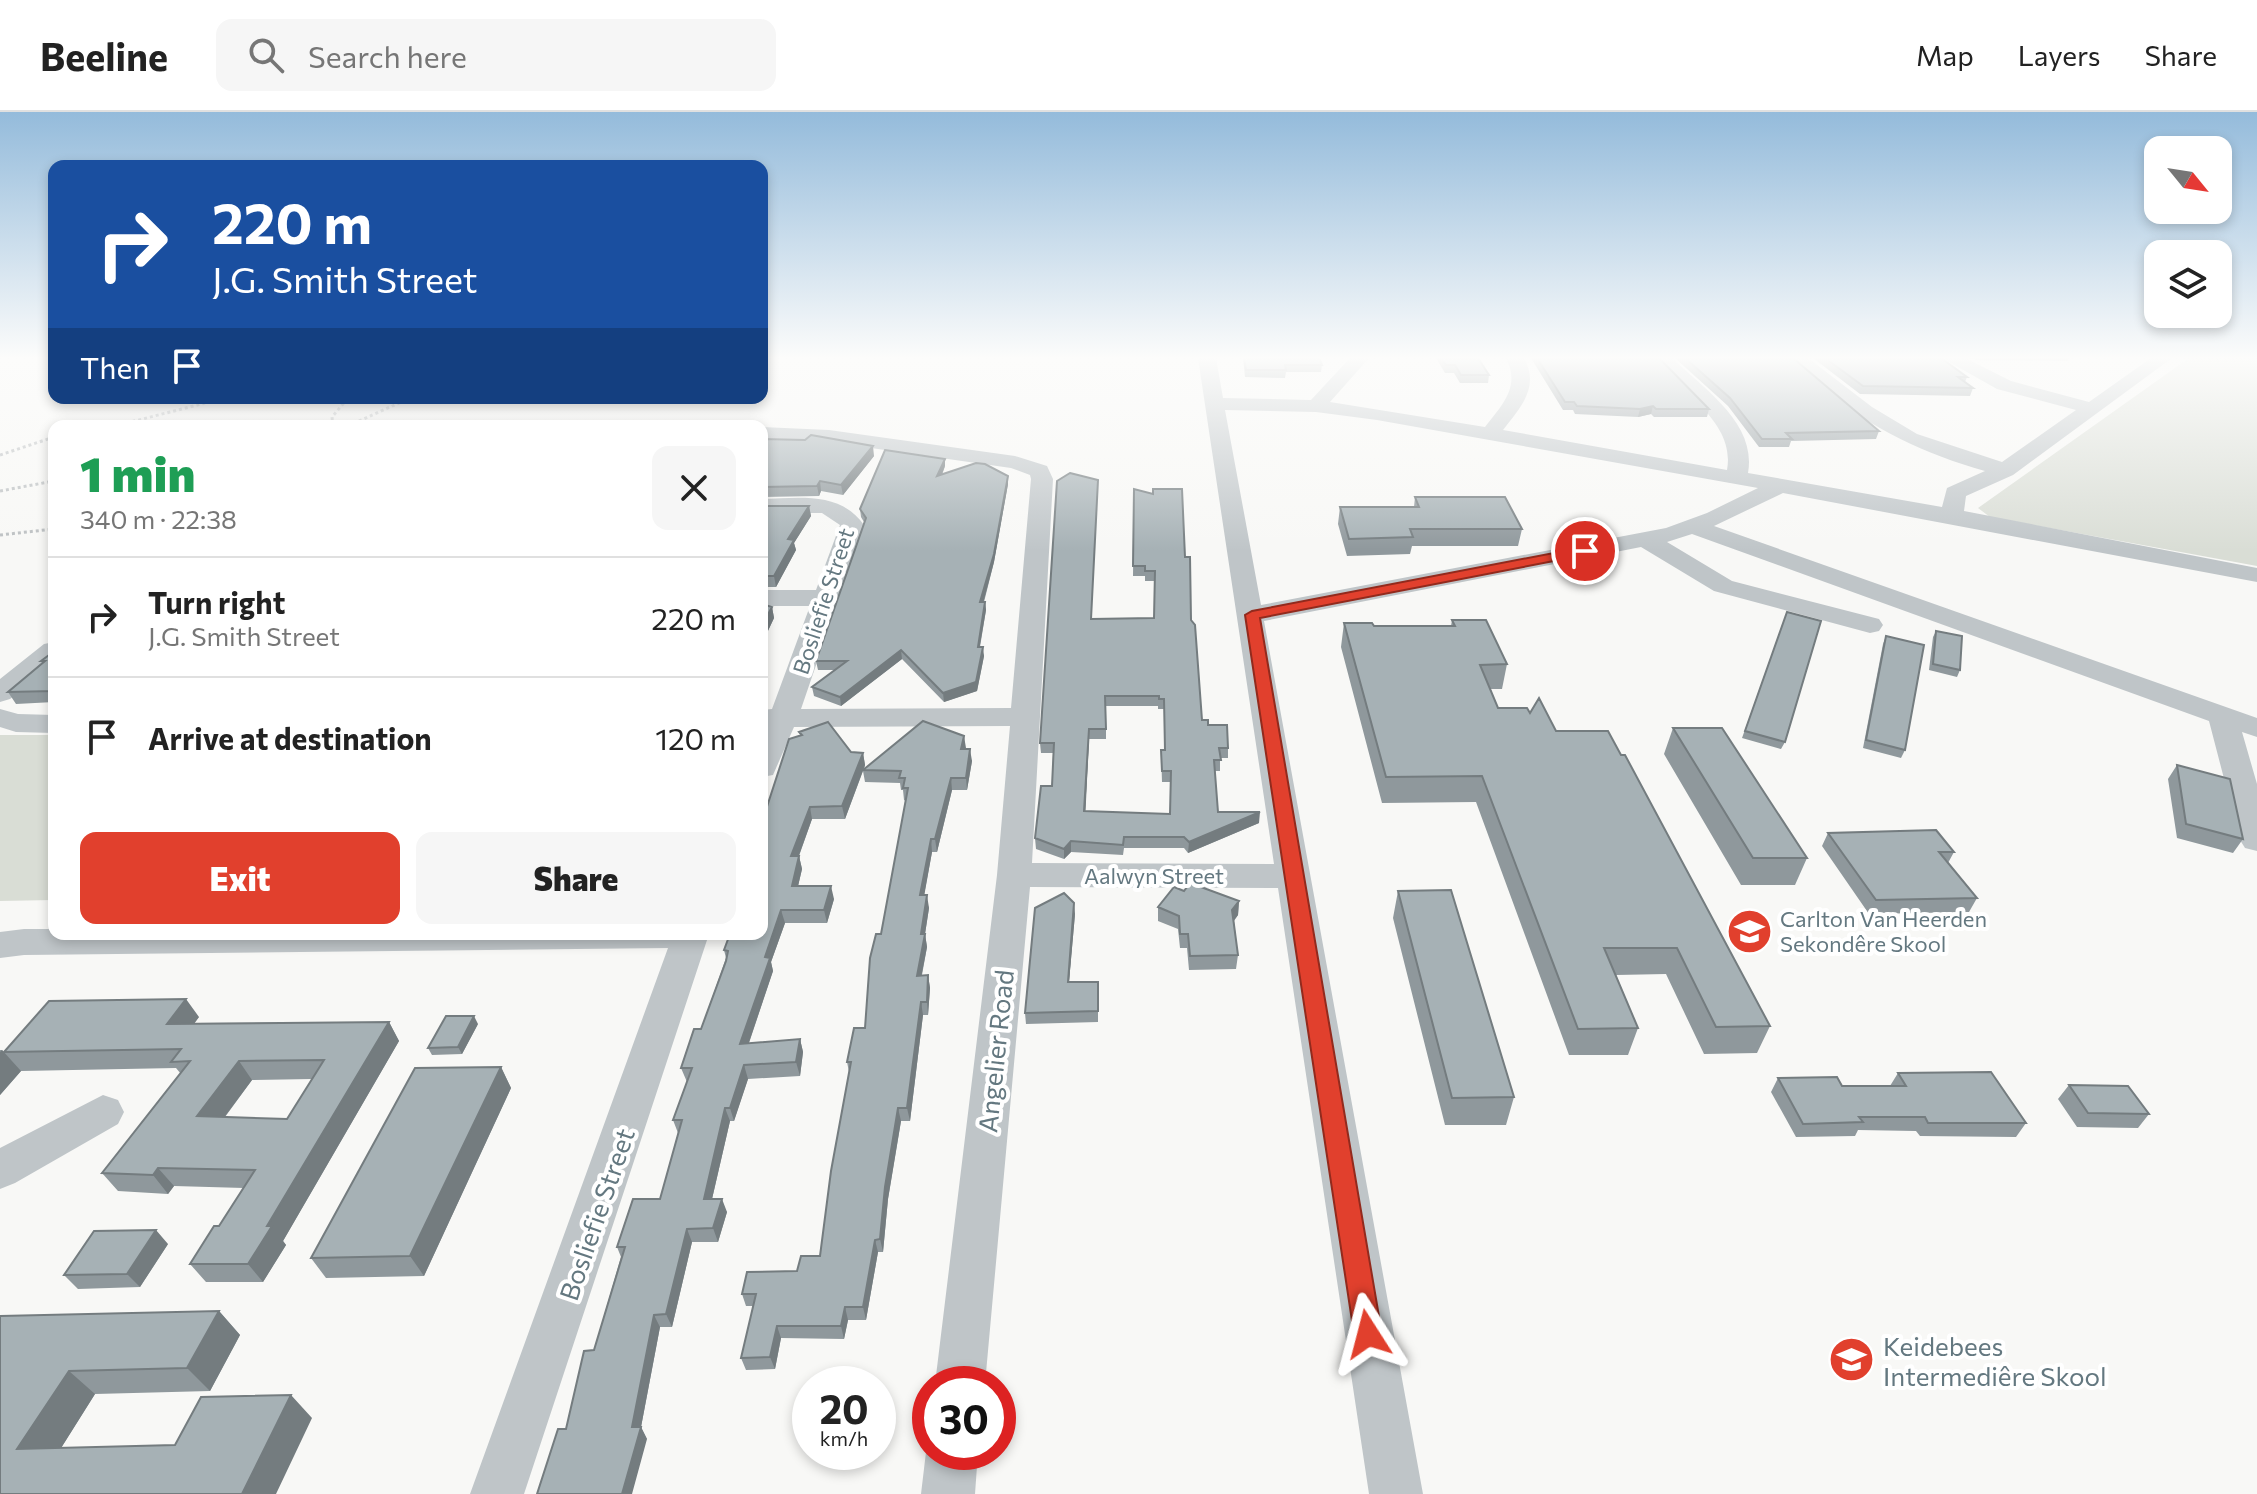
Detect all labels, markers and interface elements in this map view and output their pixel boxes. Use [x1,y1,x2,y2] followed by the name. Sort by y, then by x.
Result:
[216,19,776,91] search box
[40,32,168,79] text: Beeline
[244,33,288,77] icon: search
[308,37,467,74] text: Search here
[1916,38,1974,72] text: Map
[2018,38,2100,72] text: Layers
[2144,38,2217,72] text: Share
[2144,136,2232,224] north arrow
[2144,136,2232,328] map controls
[212,187,372,256] text: 220 m
[80,192,184,296] icon: right
[2144,240,2232,328] button: layers
[212,256,478,300] text: J.G. Smith Street
[165,344,209,388] icon: arrive
[80,348,149,385] text: Then
[80,443,195,502] text: 1 min
[652,446,736,530] button: close
[80,503,237,534] text: 340 m · 22:38
[1551,517,1619,585] pin
[787,524,859,678] street label: Bosliefie Street
[1563,529,1607,573] icon: arrive
[148,583,285,620] text: Turn right
[80,595,124,639] icon: right
[651,599,736,636] text: 220 m
[148,620,340,651] text: J.G. Smith Street
[80,715,124,759] icon: arrive
[148,719,432,756] text: Arrive at destination
[655,719,736,756] text: 120 m
[80,832,400,924] button: Exit
[416,832,736,924] button: Share
[1084,862,1224,889] street label: Aalwyn Street
[1780,905,1987,957] place label: Carlton Van Heerden Sekondêre Skool
[1725,907,1773,955] school or university icon: Carlton Van Heerden Sekondêre Skool
[971,968,1019,1134] street label: Angelier Road
[552,1124,640,1304] street label: Bosliefie Street
[1326,1292,1410,1376] position arrow
[1883,1330,2107,1391] place label: Keidebees Intermediêre Skool
[1828,1336,1876,1384] school or university icon: Keidebees Intermediêre Skool
[912,1366,1016,1470] speed limit sign: 30
[819,1383,869,1432] text: 20
[820,1426,868,1450] text: km/h

